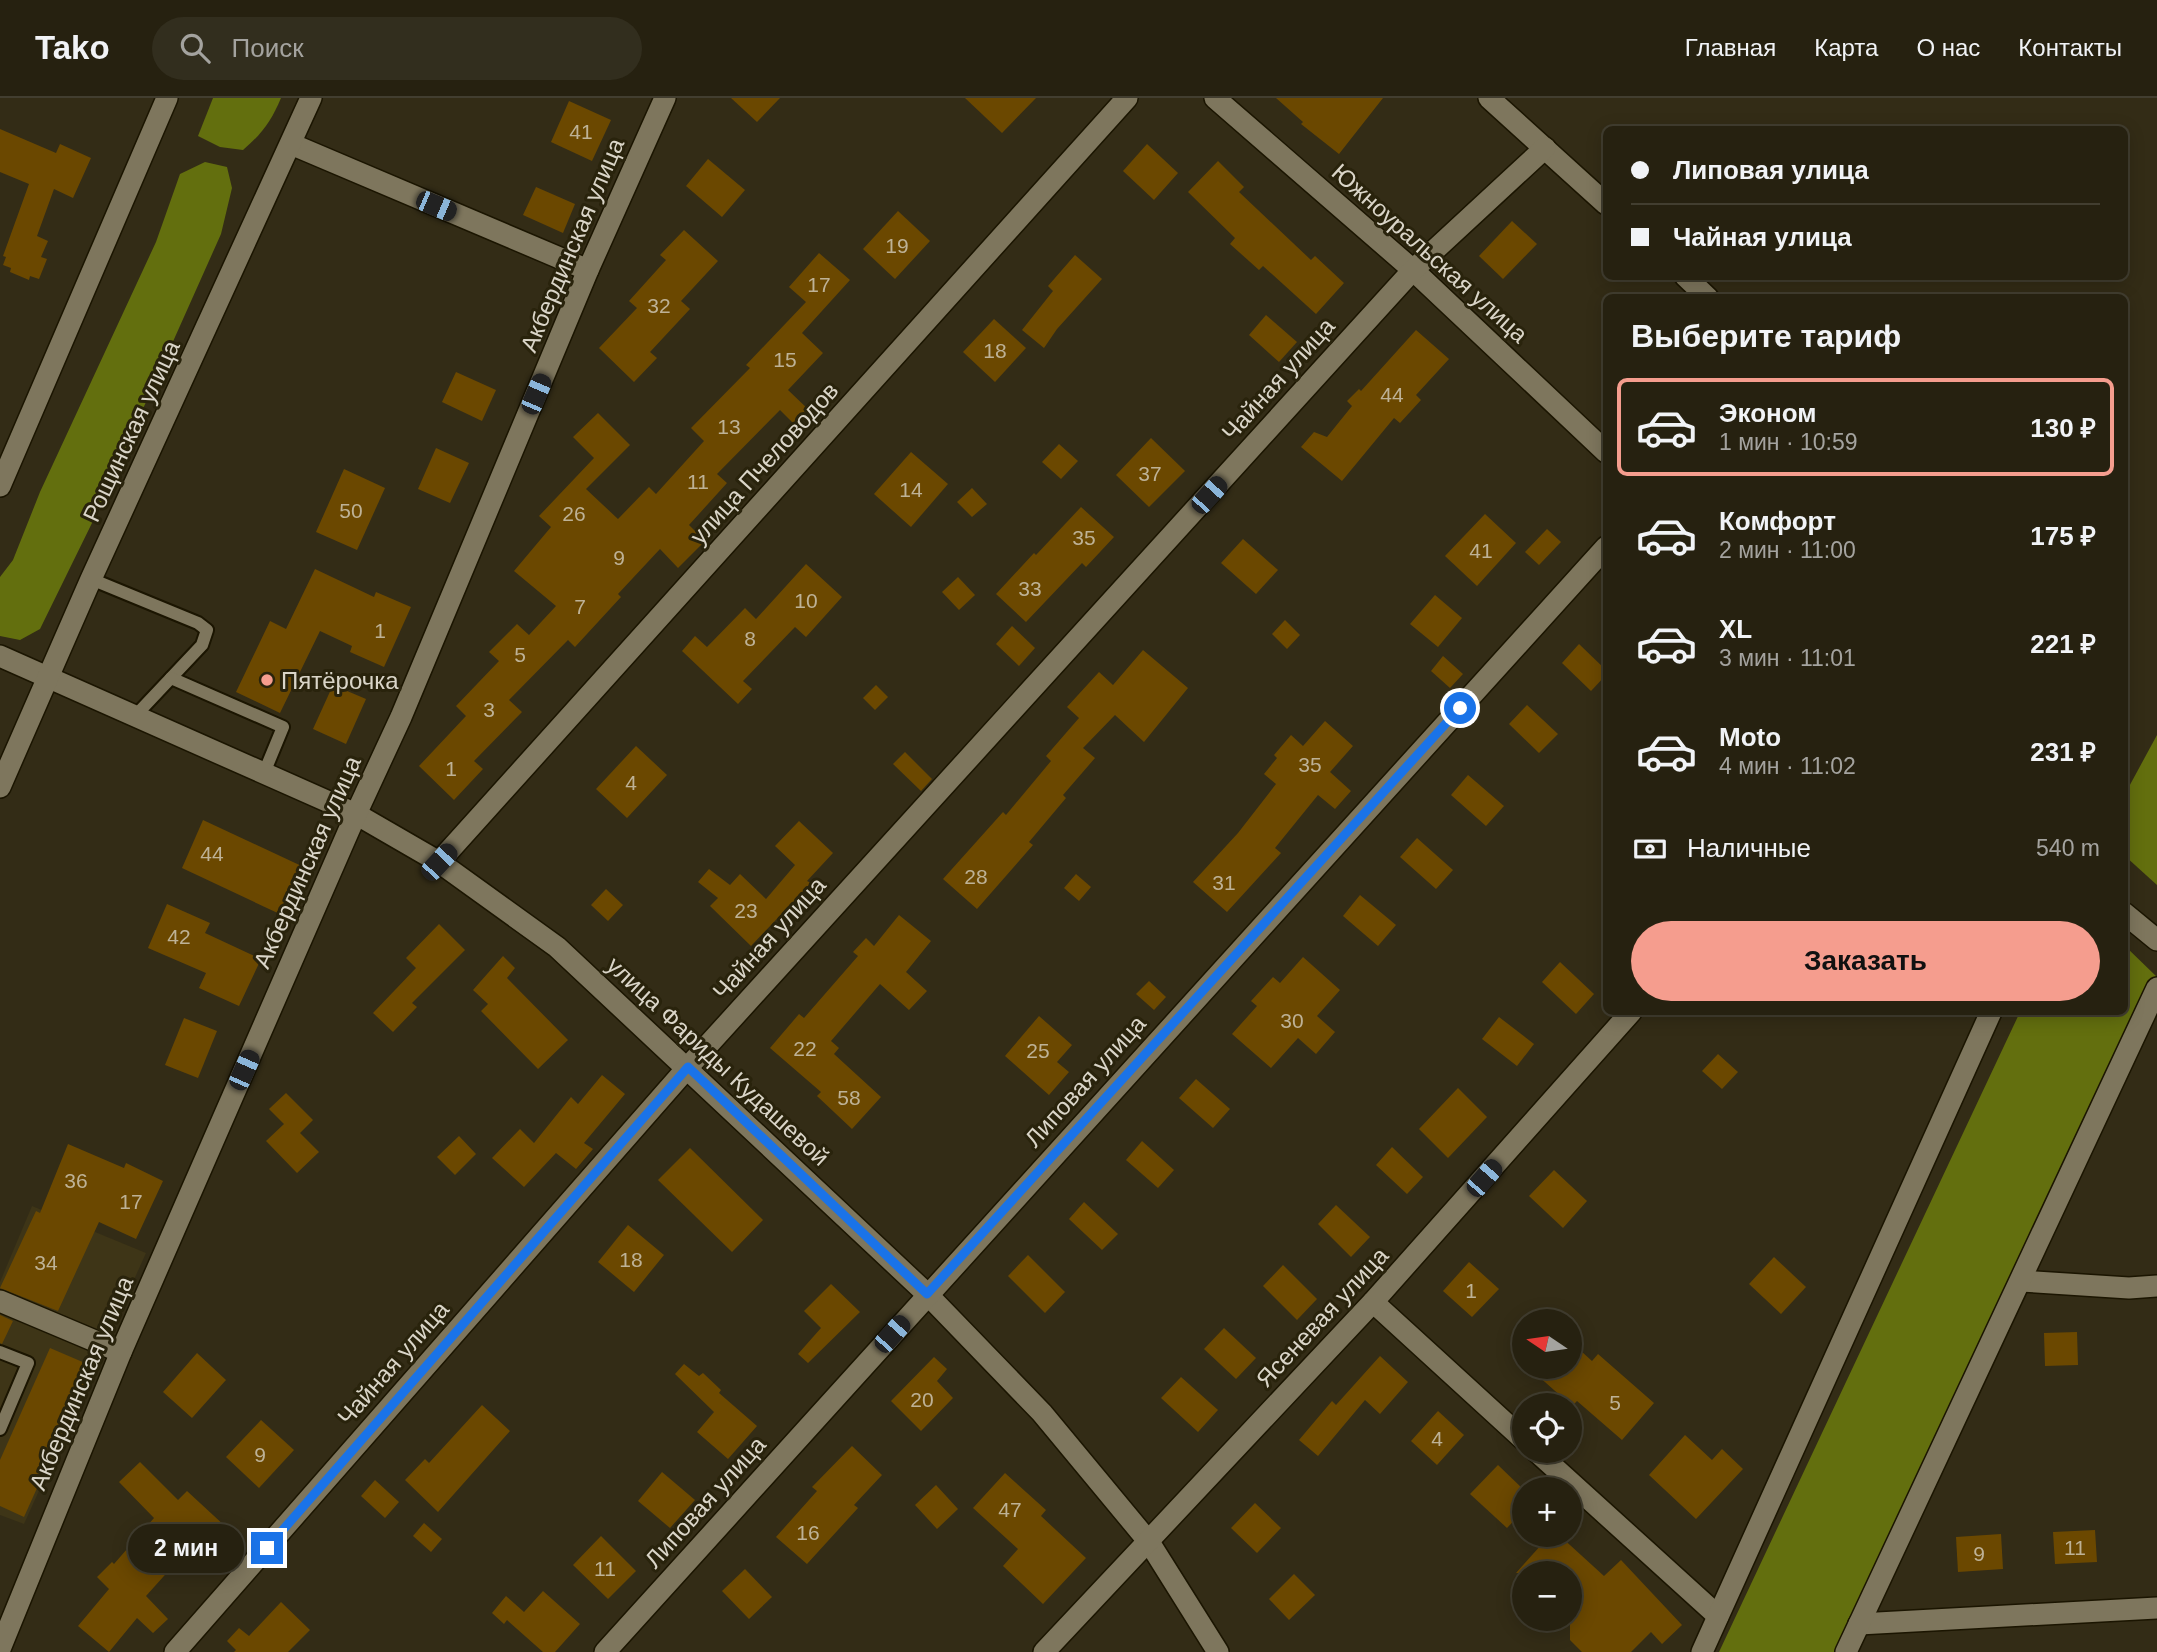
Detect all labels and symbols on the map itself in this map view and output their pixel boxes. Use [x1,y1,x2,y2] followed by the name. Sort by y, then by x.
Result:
[569,120,593,143] house number: 41
[515,134,629,356] street label: Акбердинская улица
[1327,158,1534,348] street label: Южноуральская улица
[413,188,460,224] car
[885,234,909,257] house number: 19
[807,273,831,296] house number: 17
[647,294,671,317] house number: 32
[1216,312,1340,446] street label: Чайная улица
[77,336,185,526] street label: Рощинская улица
[983,339,1007,362] house number: 18
[773,348,797,371] house number: 15
[519,371,554,417] car
[684,377,844,549] street label: улица Пчеловодов
[1380,383,1404,406] house number: 44
[717,415,741,438] house number: 13
[1138,462,1162,485] house number: 37
[687,470,709,493] house number: 11
[1188,472,1231,518] car
[899,478,923,501] house number: 14
[339,499,363,522] house number: 50
[562,502,586,525] house number: 26
[1072,526,1096,549] house number: 35
[1469,539,1493,562] house number: 41
[613,546,625,569] house number: 9
[1018,577,1042,600] house number: 33
[794,589,818,612] house number: 10
[574,595,586,618] house number: 7
[374,619,386,642] house number: 1
[744,627,756,650] house number: 8
[514,643,526,666] house number: 5
[281,667,399,694] place label: Пятёрочка
[259,672,275,688] marker: Пятёрочка
[1444,692,1476,724] route start
[483,698,495,721] house number: 3
[248,751,366,972] street label: Акбердинская улица
[1298,753,1322,776] house number: 35
[445,757,457,780] house number: 1
[625,771,637,794] house number: 4
[417,839,462,885] car
[200,842,224,865] house number: 44
[964,865,988,888] house number: 28
[707,871,831,1005] street label: Чайная улица
[1212,871,1236,894] house number: 31
[734,899,758,922] house number: 23
[167,925,191,948] house number: 42
[602,951,834,1171] street label: улица Фариды Кудашевой
[1019,1009,1151,1152] street label: Липовая улица
[1280,1009,1304,1032] house number: 30
[793,1037,817,1060] house number: 22
[1026,1039,1050,1062] house number: 25
[226,1047,263,1093] car
[837,1086,861,1109] house number: 58
[1463,1155,1506,1201] car
[64,1169,88,1192] house number: 36
[119,1190,143,1213] house number: 17
[1250,1241,1394,1392] street label: Ясеневая улица
[619,1248,643,1271] house number: 18
[34,1251,58,1274] house number: 34
[24,1272,138,1494] street label: Акбердинская улица
[1465,1279,1477,1302] house number: 1
[332,1295,454,1430] street label: Чайная улица
[1512,1309,1582,1379] north arrow
[871,1311,914,1357] car
[910,1388,934,1411] house number: 20
[1609,1391,1621,1414] house number: 5
[1431,1427,1443,1450] house number: 4
[639,1430,771,1573] street label: Липовая улица
[254,1443,266,1466] house number: 9
[998,1498,1022,1521] house number: 47
[796,1521,820,1544] house number: 16
[127,1524,243,1572] callout: 2 мин
[251,1532,283,1564] route end
[2064,1536,2086,1559] house number: 11
[1973,1542,1985,1565] house number: 9
[594,1557,616,1580] house number: 11

